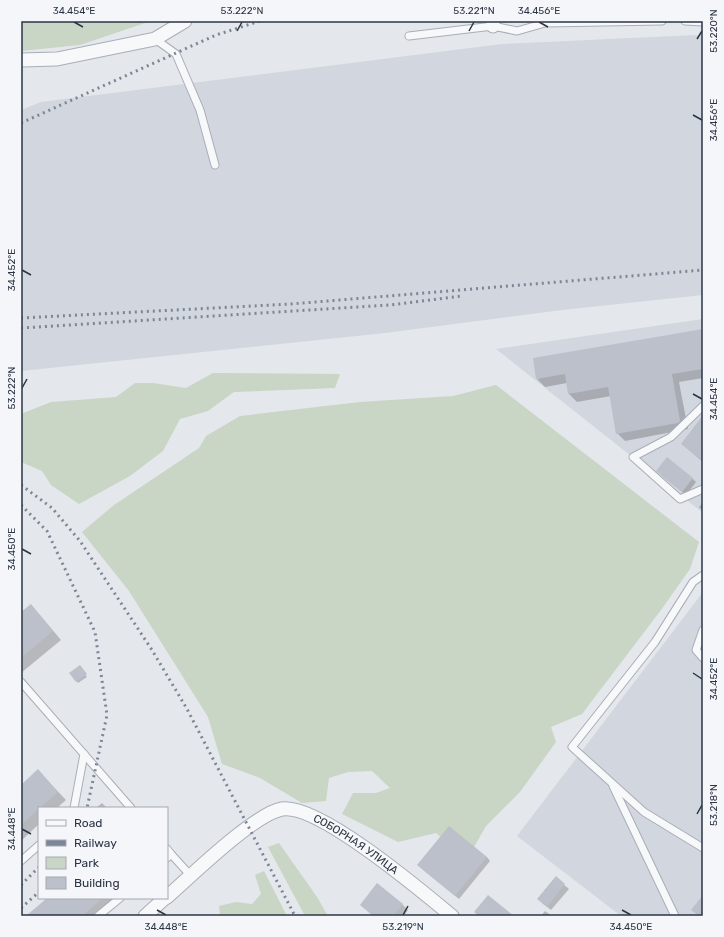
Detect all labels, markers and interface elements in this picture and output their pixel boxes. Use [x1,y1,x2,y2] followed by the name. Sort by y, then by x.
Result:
[53,5,95,17] text: 34.454°E
[221,5,263,17] text: 53.222°N
[453,5,495,17] text: 53.221°N
[518,5,560,17] text: 34.456°E
[708,9,720,53] text: 53.220°N
[708,99,720,141] text: 34.456°E
[6,249,18,291] text: 34.452°E
[6,367,18,409] text: 53.222°N
[708,378,720,420] text: 34.454°E
[6,528,18,570] text: 34.450°E
[708,658,720,700] text: 34.452°E
[708,784,720,826] text: 53.218°N
[6,807,18,851] text: 34.448°E
[38,807,168,899] legend
[311,811,401,877] street label: СОБОРНАЯ УЛИЦА
[74,816,102,830] text: Road
[74,836,117,850] text: Railway
[74,856,100,870] text: Park
[74,876,120,890] text: Building
[144,921,188,933] text: 34.448°E
[382,921,424,933] text: 53.219°N
[610,921,652,933] text: 34.450°E

